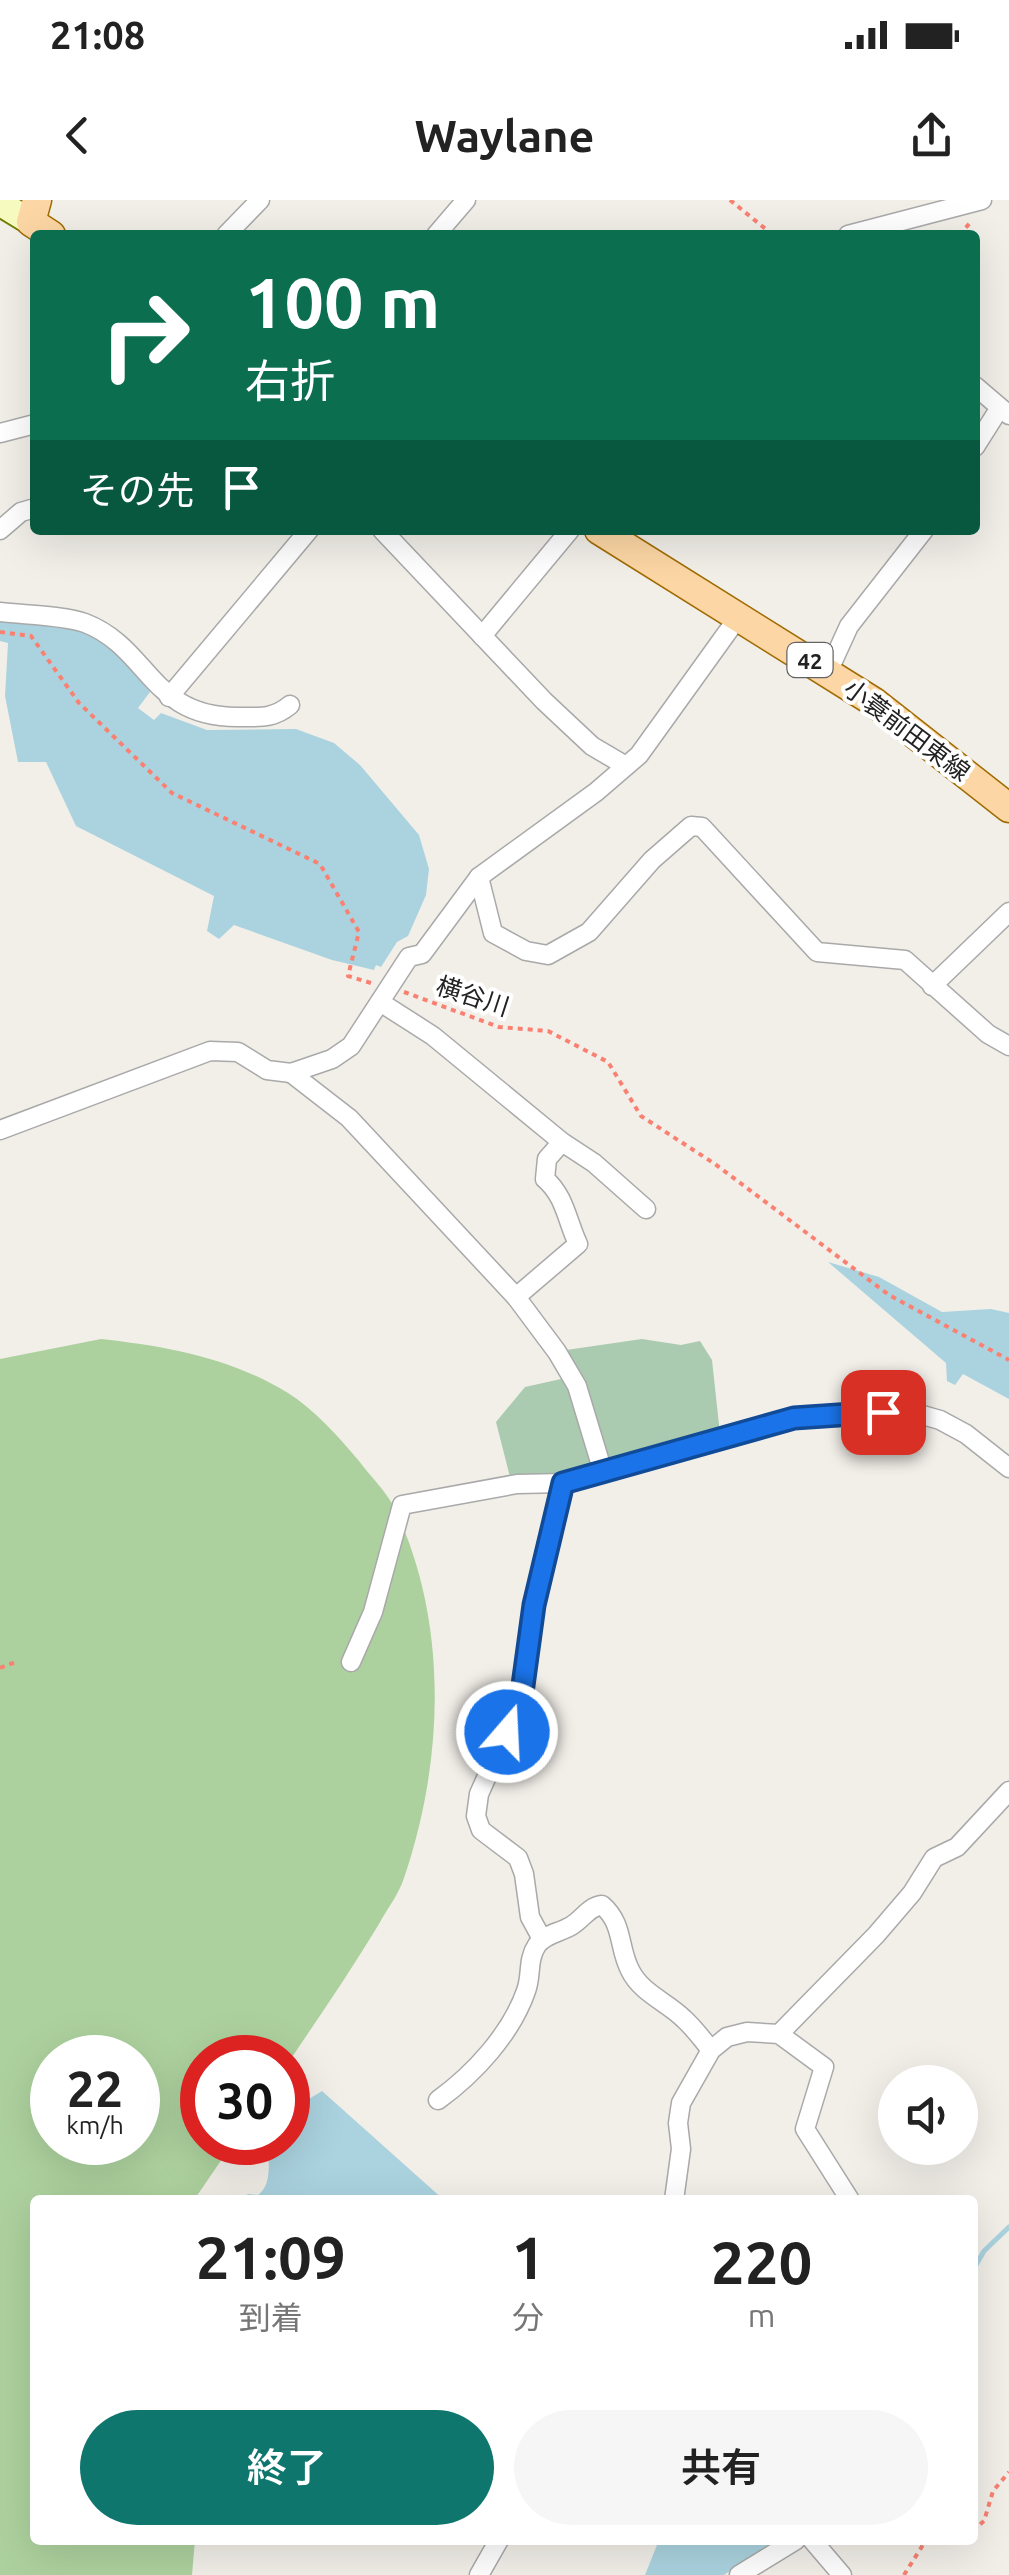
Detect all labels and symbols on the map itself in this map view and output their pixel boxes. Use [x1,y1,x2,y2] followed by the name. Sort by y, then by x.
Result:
[788,643,832,677] road number: 42
[839,674,975,786] street label: 小蓑前田東線
[433,971,513,1021] street label: 横谷川
[841,1370,926,1455] pin
[455,1680,559,1784] position arrow
[180,2035,310,2165] speed limit sign: 30

